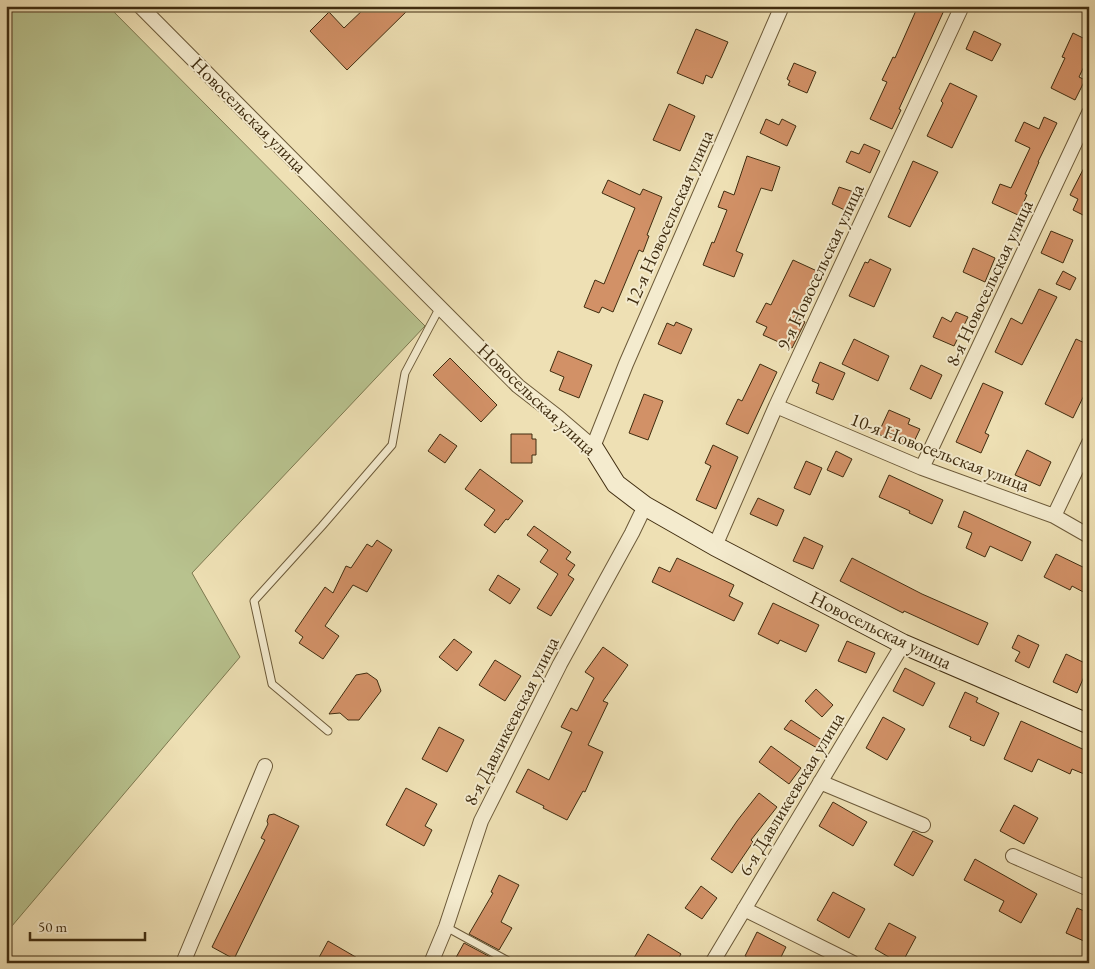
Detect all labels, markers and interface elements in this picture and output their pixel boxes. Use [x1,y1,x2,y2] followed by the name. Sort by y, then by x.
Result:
[186,52,313,179] street label: Новосельская улица
[619,126,719,310] street label: 12-я Новосельская улица
[770,179,870,354] street label: 9-я Новосельская улица
[939,195,1039,370] street label: 8-я Новосельская улица
[472,337,602,461] street label: Новосельская улица
[847,406,1034,498] street label: 10-я Новосельская улица
[806,585,956,675] street label: Новосельская улица
[458,632,565,810] street label: 8-я Давликеевская улица
[732,707,850,880] street label: 6-я Давликеевская улица
[30,909,145,941] scale bar
[38,917,67,936] text: 50 m

